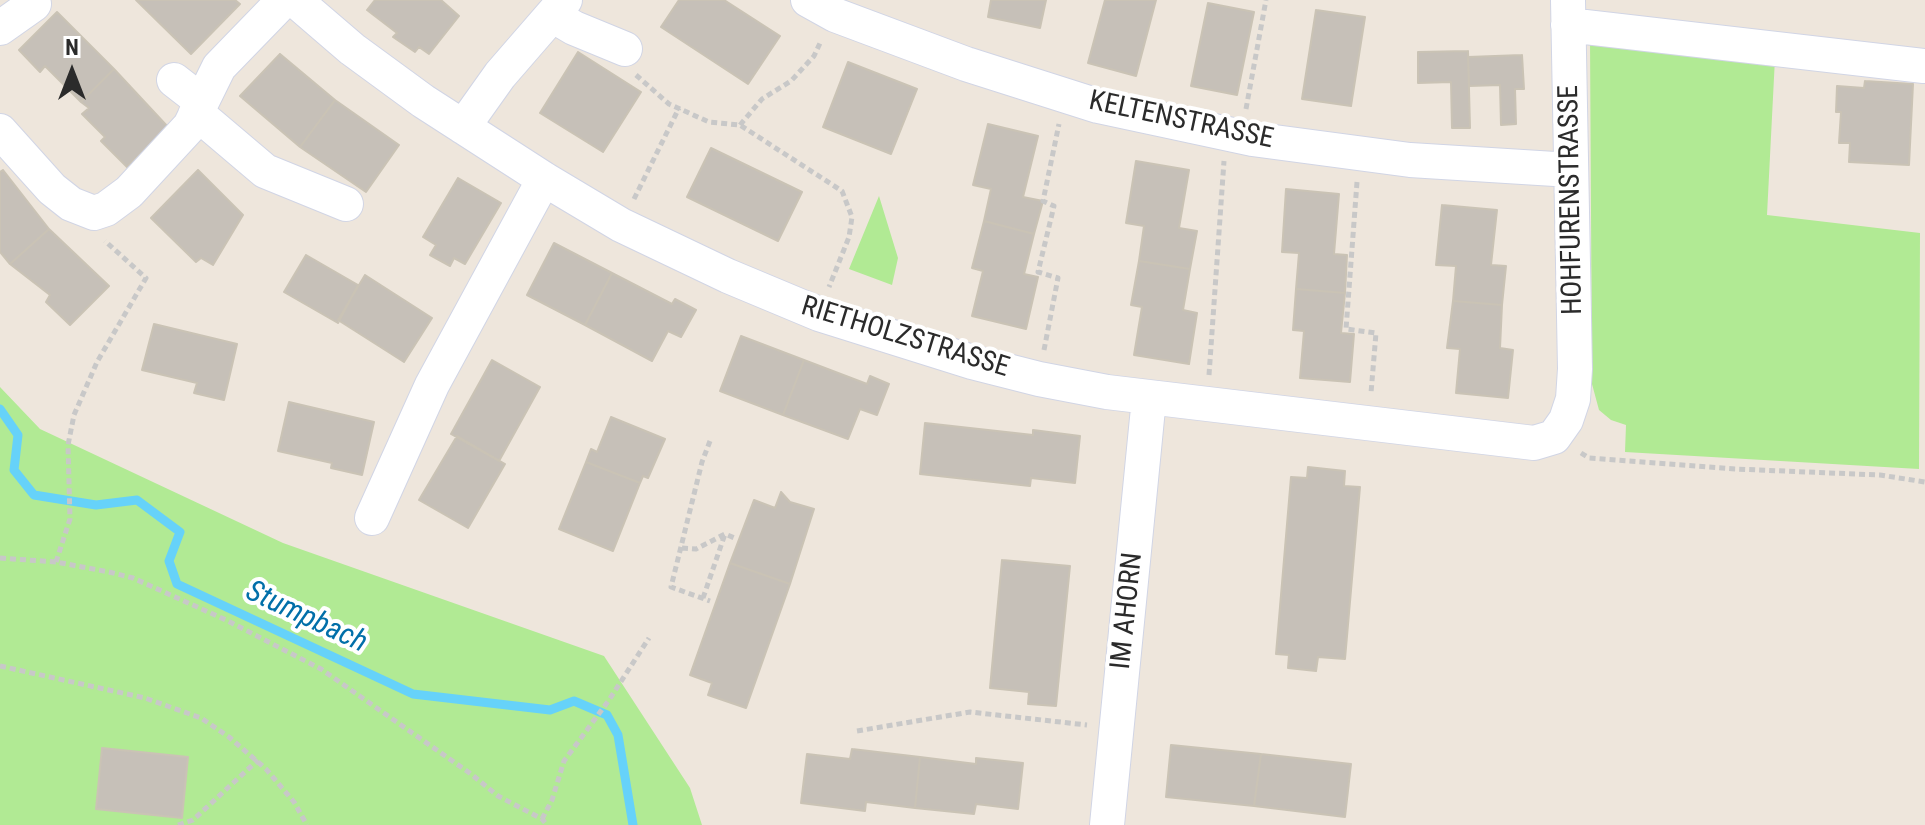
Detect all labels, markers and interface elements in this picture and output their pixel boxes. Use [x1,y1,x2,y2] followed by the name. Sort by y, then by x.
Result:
[32,32,112,112] north arrow
[65,35,79,60] text: N
[1086,85,1276,157] street label: KELTENSTRASSE
[1553,85,1591,315] street label: HOHFURENSTRASSE
[797,290,1013,386] street label: RIETHOLZSTRASSE
[1105,551,1151,671] street label: IM AHORN
[240,574,372,662] water label: Stumpbach

